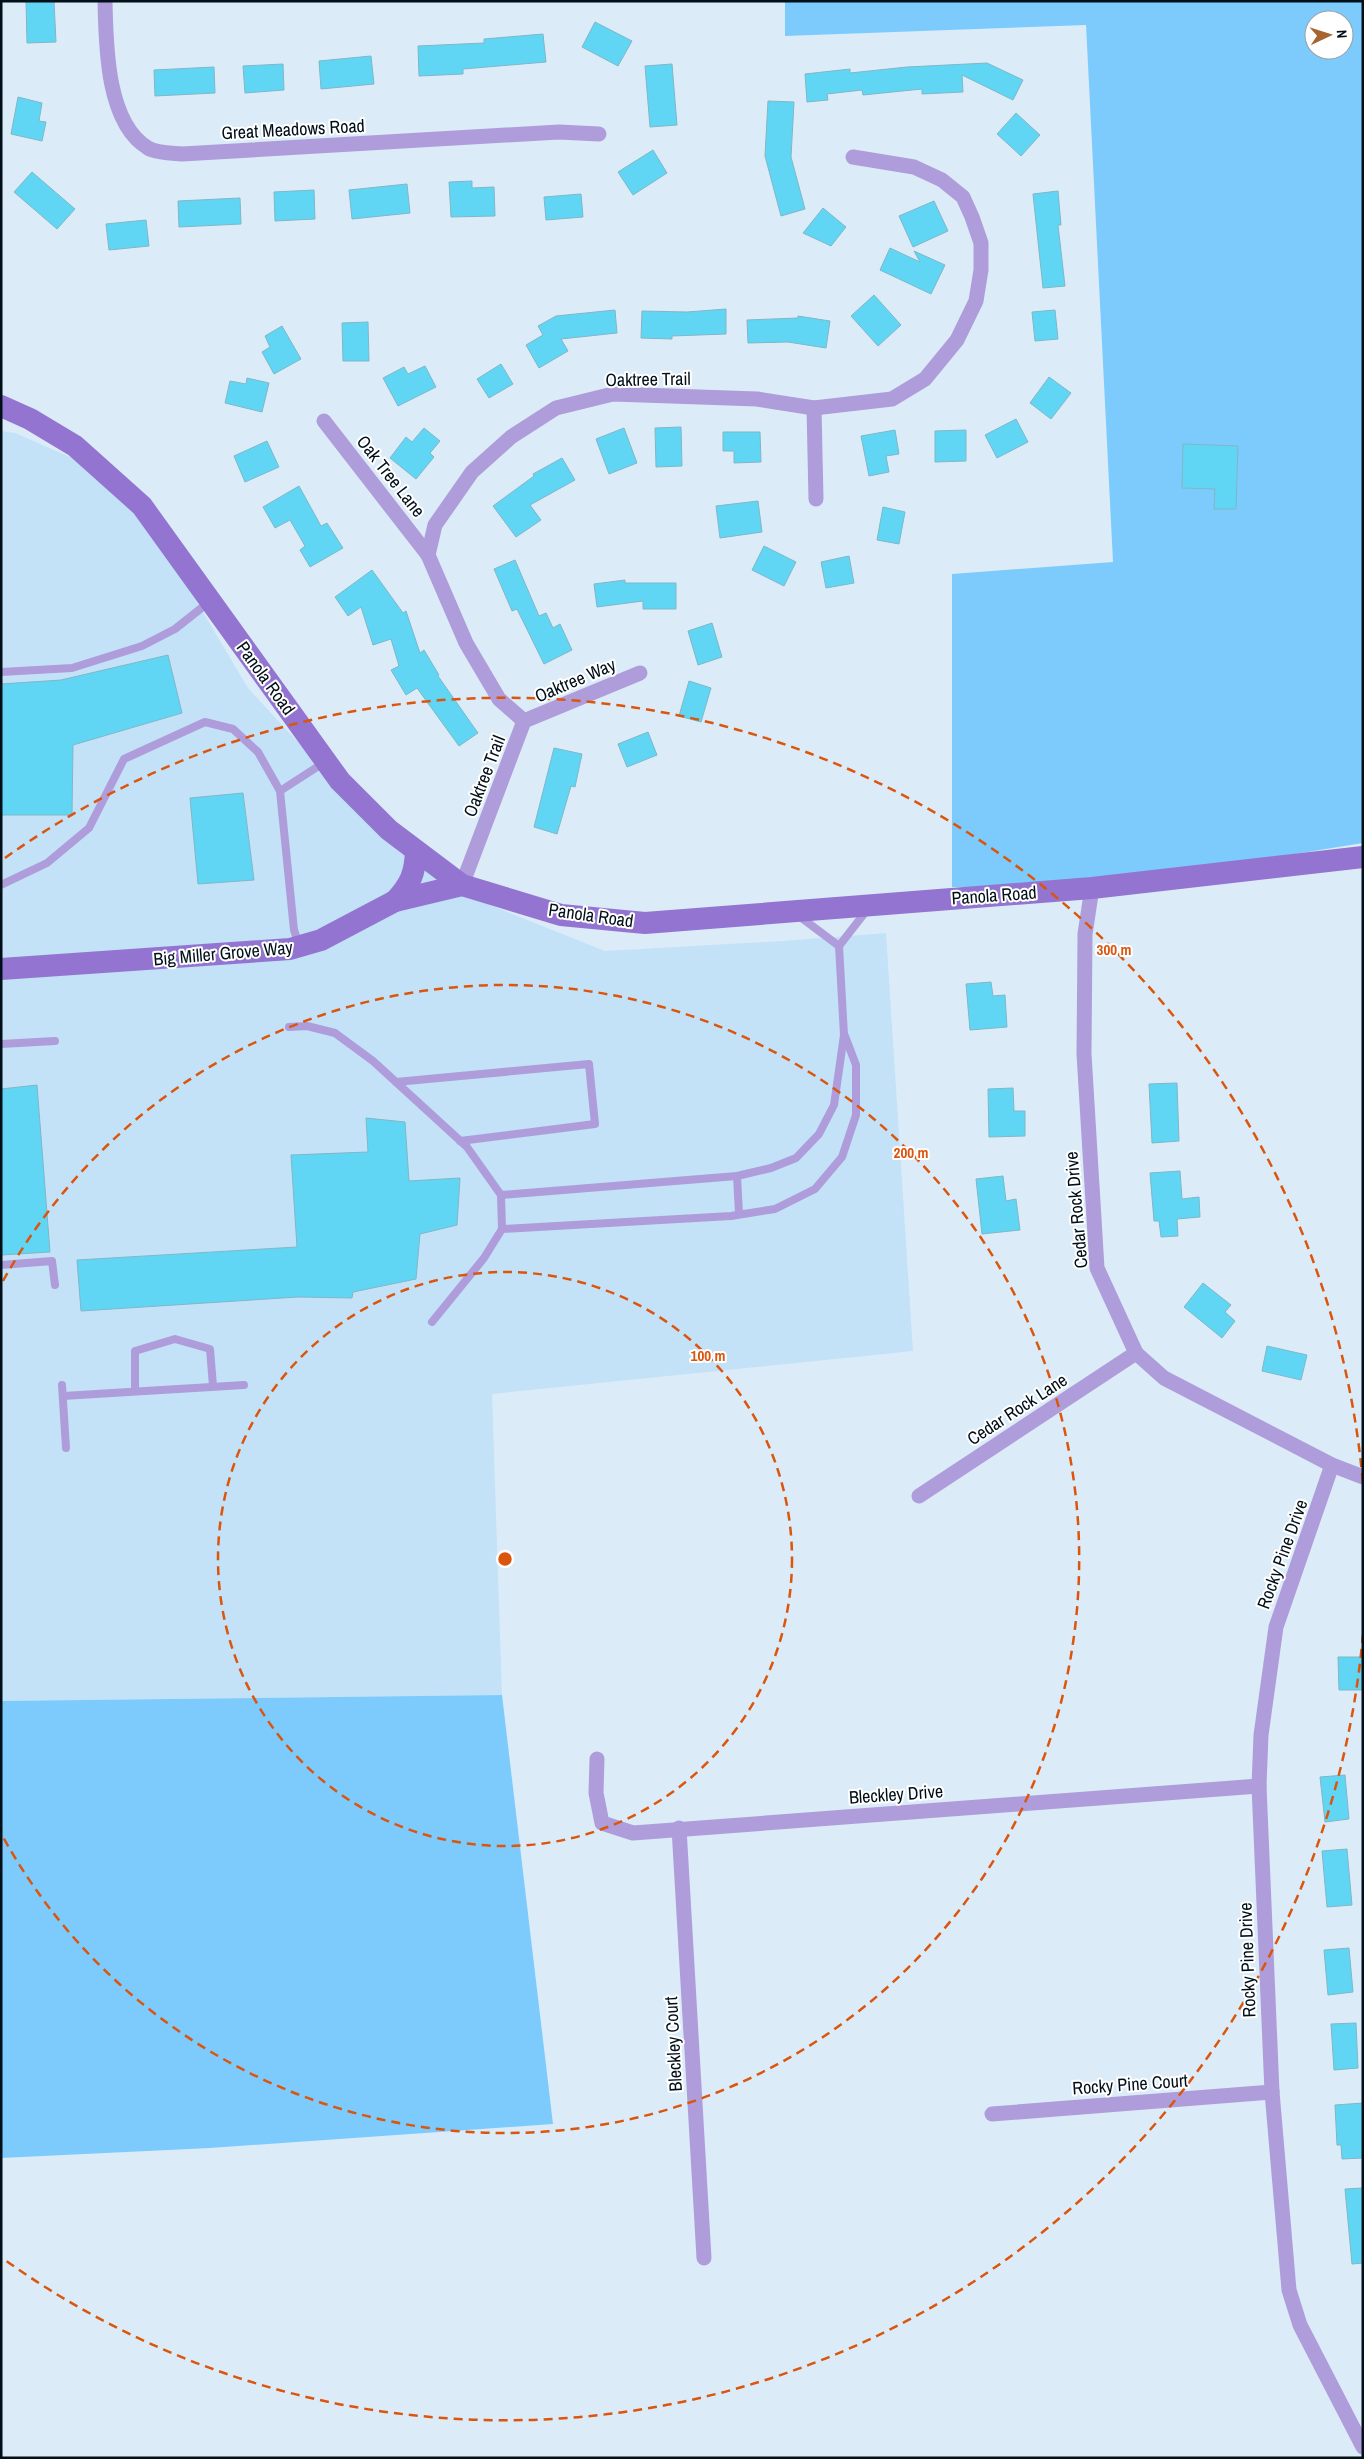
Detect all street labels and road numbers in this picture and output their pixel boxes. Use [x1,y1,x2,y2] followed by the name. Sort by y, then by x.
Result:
[221,113,365,145] street label: Great Meadows Road
[605,366,691,392] street label: Oaktree Trail
[351,430,431,522] street label: Oak Tree Lane
[231,636,301,720] street label: Panola Road
[531,652,620,708] street label: Oaktree Way
[457,732,511,820] street label: Oaktree Trail
[951,880,1037,910] street label: Panola Road
[547,897,635,933] street label: Panola Road
[152,934,294,972] street label: Big Miller Grove Way
[1058,1150,1094,1270] street label: Cedar Rock Drive
[962,1367,1072,1451] street label: Cedar Rock Lane
[1251,1496,1313,1612] street label: Rocky Pine Drive
[848,1778,944,1810] street label: Bleckley Drive
[1233,1902,1261,2018] street label: Rocky Pine Drive
[658,1996,688,2092] street label: Bleckley Court
[1071,2067,1189,2101] street label: Rocky Pine Court

